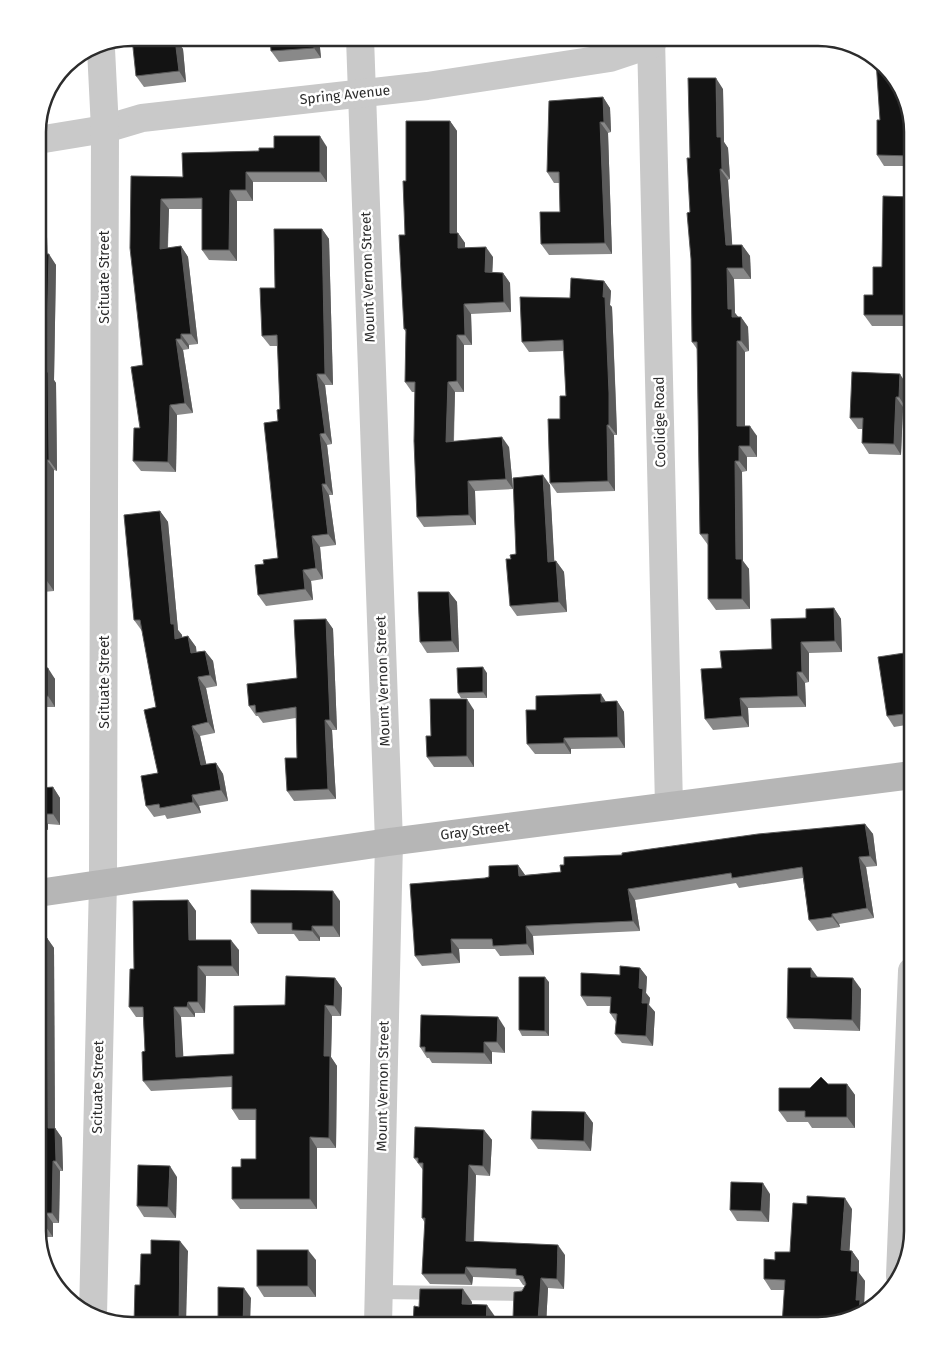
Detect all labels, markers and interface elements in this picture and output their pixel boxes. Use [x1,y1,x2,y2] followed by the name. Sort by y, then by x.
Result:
[299,82,391,108] street label: Spring Avenue
[357,210,379,343] street label: Mount Vernon Street
[96,229,113,324] street label: Scituate Street
[651,376,669,468] street label: Coolidge Road
[372,614,394,747] street label: Mount Vernon Street
[96,634,113,729] street label: Scituate Street
[439,818,512,844] street label: Gray Street
[373,1019,393,1152] street label: Mount Vernon Street
[89,1039,107,1134] street label: Scituate Street

